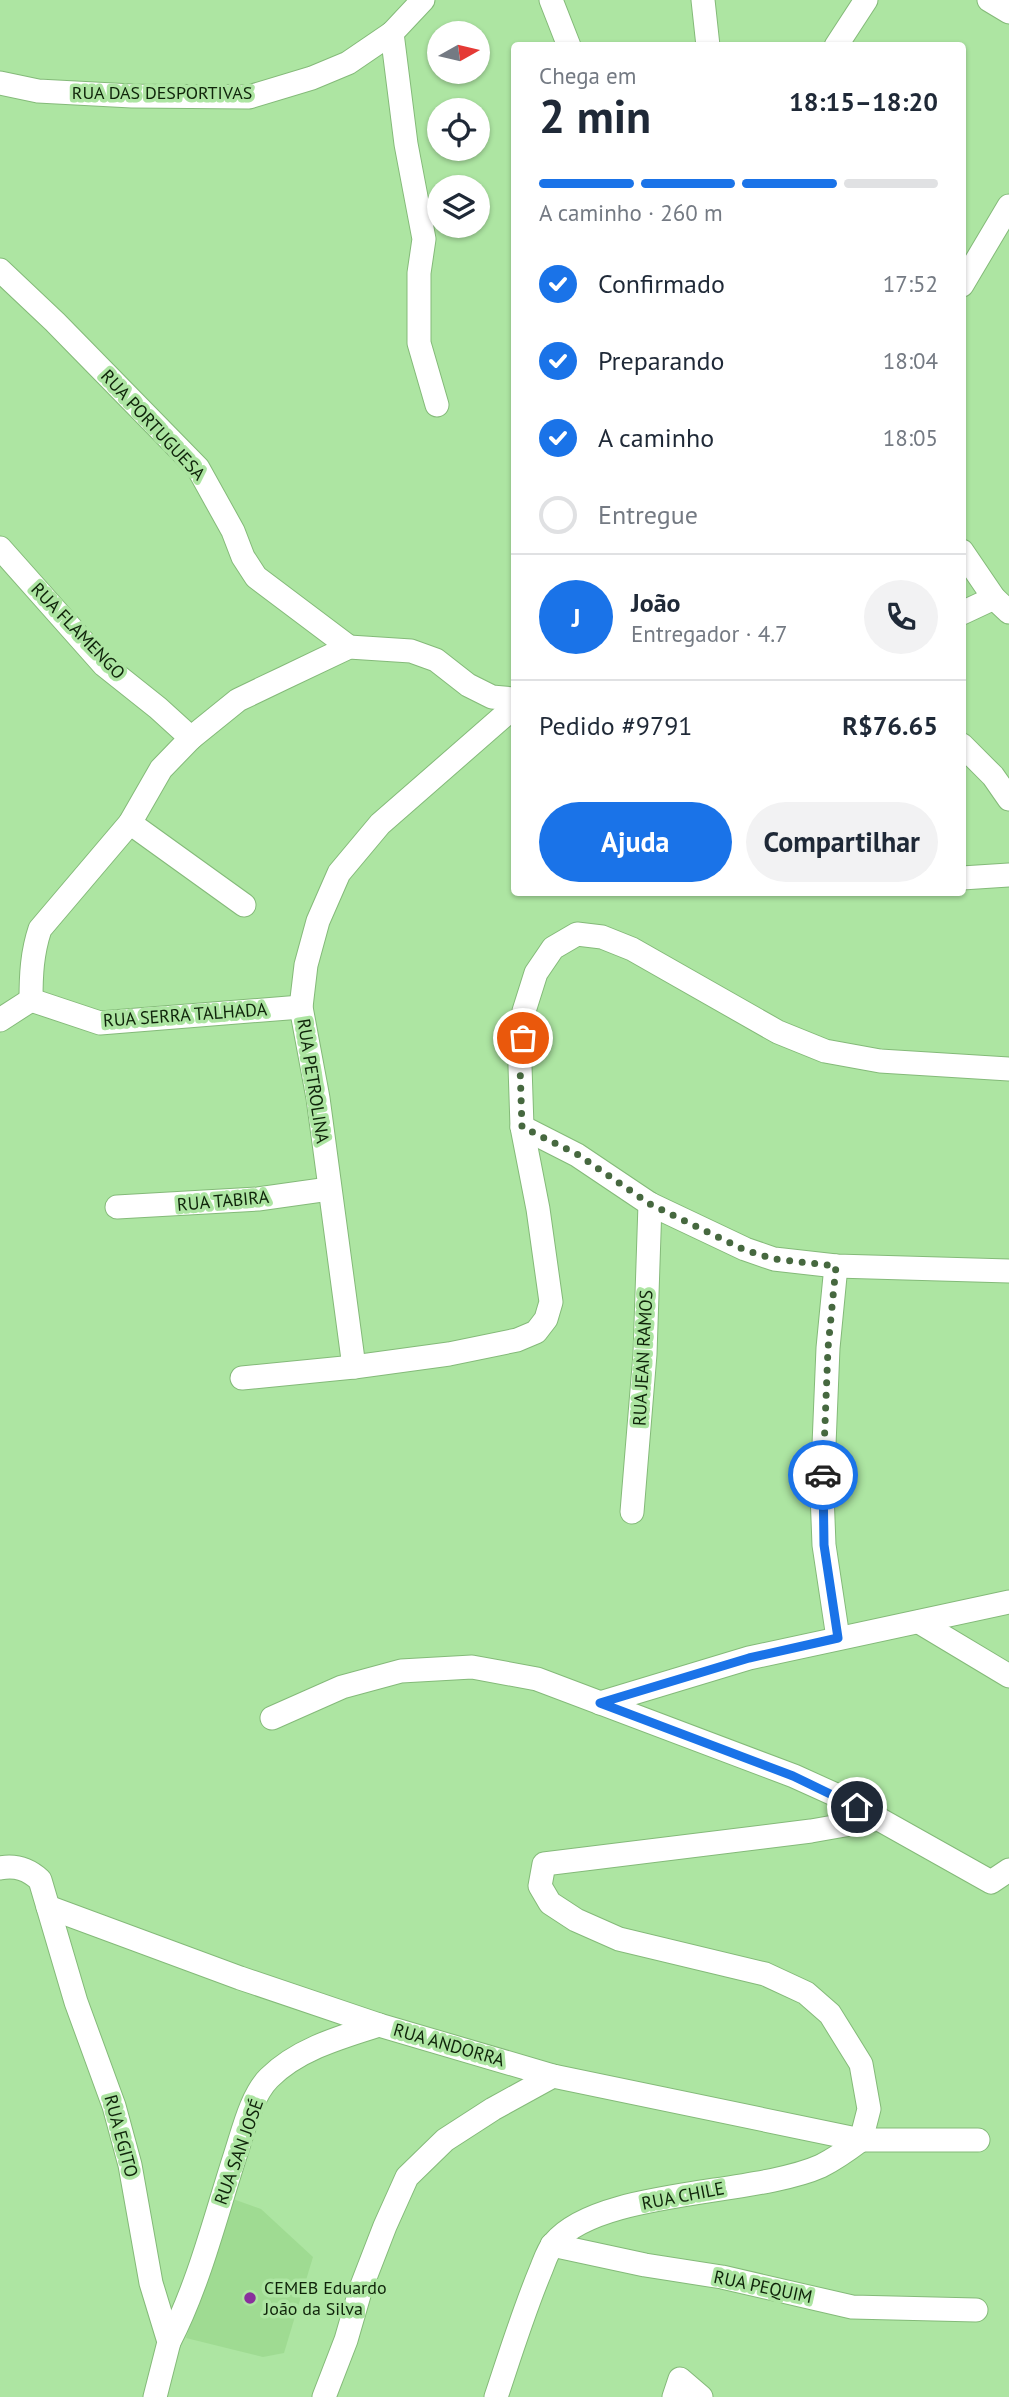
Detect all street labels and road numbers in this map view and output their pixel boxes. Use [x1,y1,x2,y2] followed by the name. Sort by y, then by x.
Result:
[72,81,252,104] street label: RUA DAS DESPORTIVAS
[96,365,211,485] street label: RUA PORTUGUESA
[26,577,130,684] street label: RUA FLAMENGO
[102,997,268,1032] street label: RUA SERRA TALHADA
[292,1017,335,1145] street label: RUA PETROLINA
[176,1185,270,1216] street label: RUA TABIRA
[627,1289,658,1427] street label: RUA JEAN RAMOS
[391,2018,508,2072] street label: RUA ANDORRA
[99,2092,144,2180] street label: RUA EGITO
[209,2096,268,2208] street label: RUA SAN JOSÉ
[640,2176,726,2215] street label: RUA CHILE
[712,2265,815,2308] street label: RUA PEQUIM

